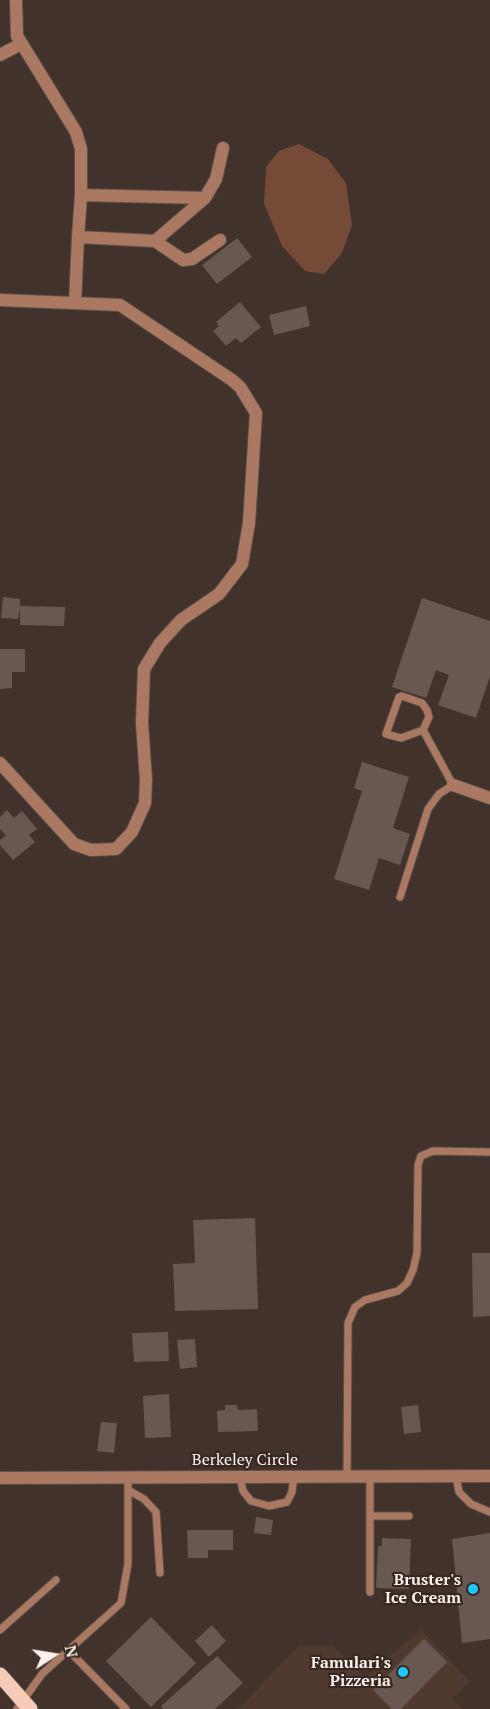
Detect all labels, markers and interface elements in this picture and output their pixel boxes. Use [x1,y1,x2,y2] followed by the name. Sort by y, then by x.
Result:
[192,1450,298,1470] street label: Berkeley Circle
[385,1570,461,1608] place label: Bruster's Ice Cream
[466,1582,480,1596] marker: Bruster's Ice Cream
[24,1625,84,1685] north arrow
[60,1643,84,1659] text: N
[311,1653,391,1691] place label: Famulari's Pizzeria
[396,1665,410,1679] marker: Famulari's Pizzeria

